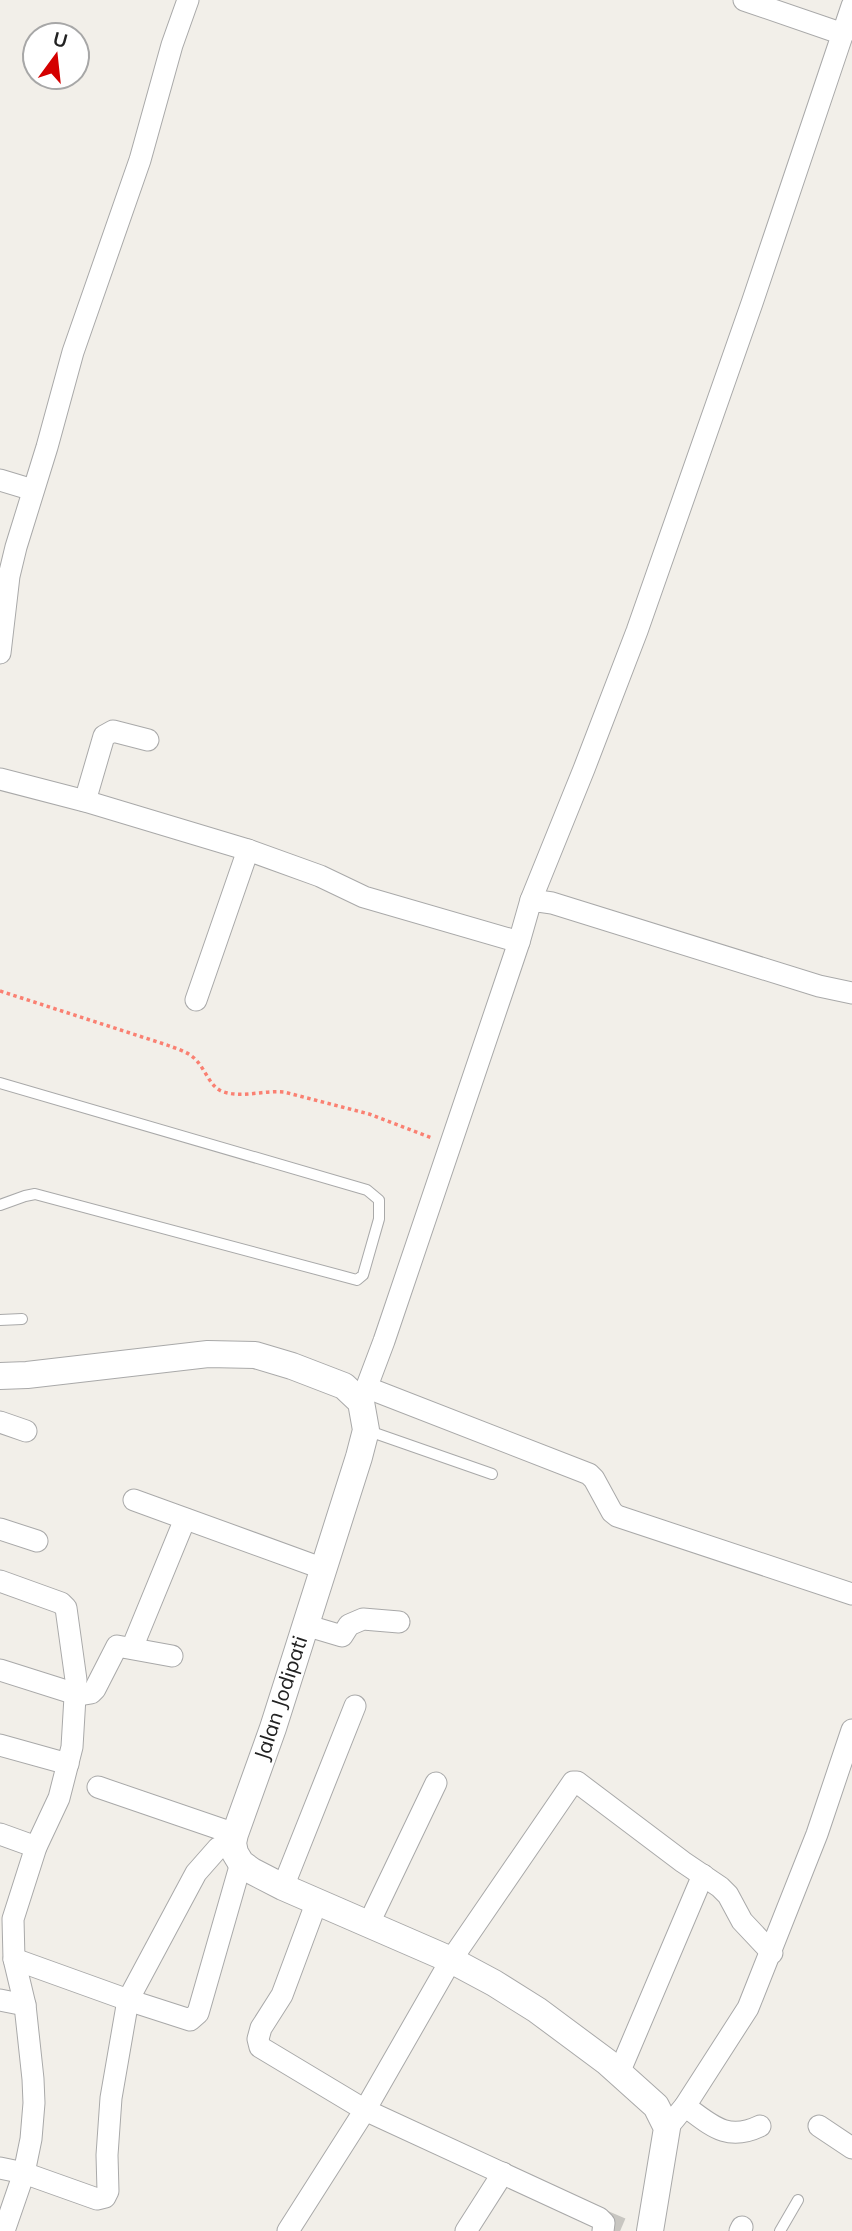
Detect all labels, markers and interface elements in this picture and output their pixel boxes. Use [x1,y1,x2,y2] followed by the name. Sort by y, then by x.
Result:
[21,21,91,91] north arrow
[51,26,70,53] text: U
[248,1632,312,1763] street label: Jalan Jodipati

